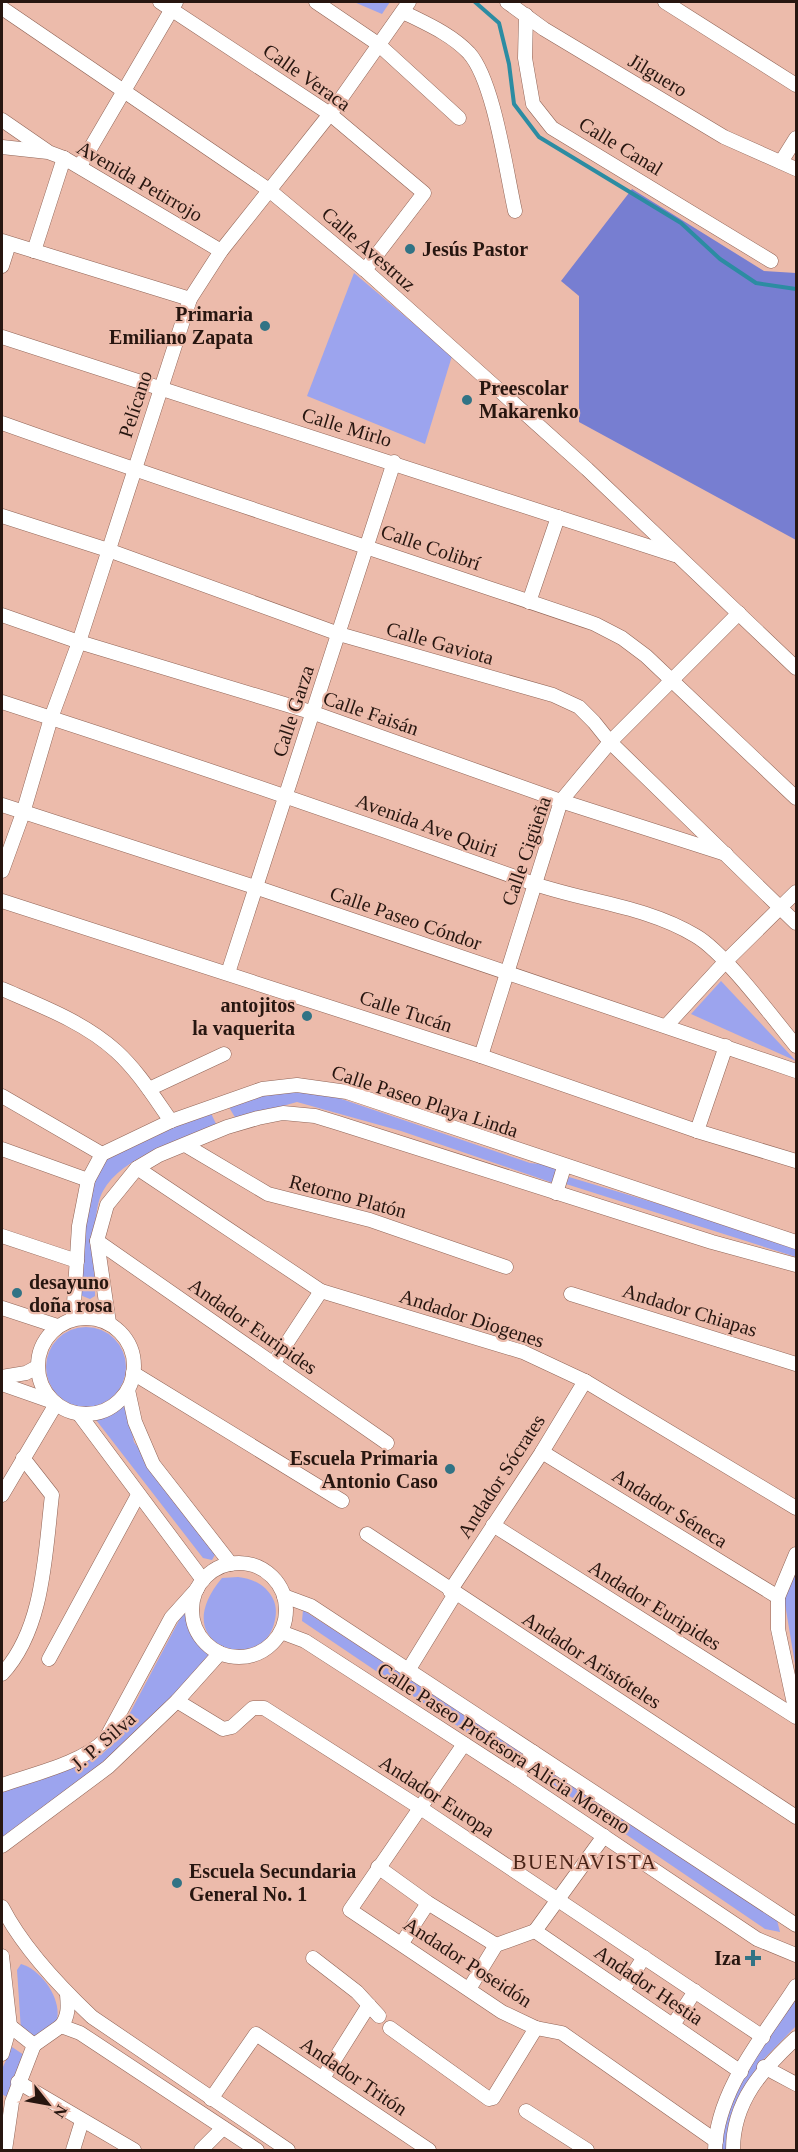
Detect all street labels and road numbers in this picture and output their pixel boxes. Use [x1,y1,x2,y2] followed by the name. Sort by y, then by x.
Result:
[259,39,355,115] street label: Calle Veraca
[624,49,691,102] street label: Jilguero
[575,112,667,180] street label: Calle Canal
[73,136,207,227] street label: Avenida Petirrojo
[318,202,420,296] street label: Calle Avestruz
[114,368,156,440] street label: Pelícano
[299,403,395,451] street label: Calle Mirlo
[378,520,484,574] street label: Calle Colibrí
[384,617,496,669] street label: Calle Gaviota
[268,662,318,760] street label: Calle Garza
[320,686,422,740] street label: Calle Faisán
[353,789,501,861] street label: Avenida Ave Quiri
[497,793,556,909] street label: Calle Cigüeña
[327,882,485,954] street label: Calle Paseo Cóndor
[357,986,455,1036] street label: Calle Tucán
[329,1060,521,1143] street label: Calle Paseo Playa Linda
[287,1170,409,1222] street label: Retorno Platón
[184,1274,322,1379] street label: Andador Euripides
[620,1279,760,1342] street label: Andador Chiapas
[397,1284,547,1353] street label: Andador Diogenes
[453,1410,549,1542] street label: Andador Sócrates
[608,1464,732,1552] street label: Andador Séneca
[584,1555,725,1655] street label: Andador Euripides
[519,1607,665,1713] street label: Andador Aristóteles
[374,1658,634,1838] street label: Calle Paseo Profesora Alicia Moreno
[66,1707,140,1775] street label: J. P. Silva
[375,1751,499,1842] street label: Andador Europa
[400,1912,536,2012] street label: Andador Poseidón
[591,1941,708,2029] street label: Andador Hestia
[296,2032,412,2120] street label: Andador Tritón

